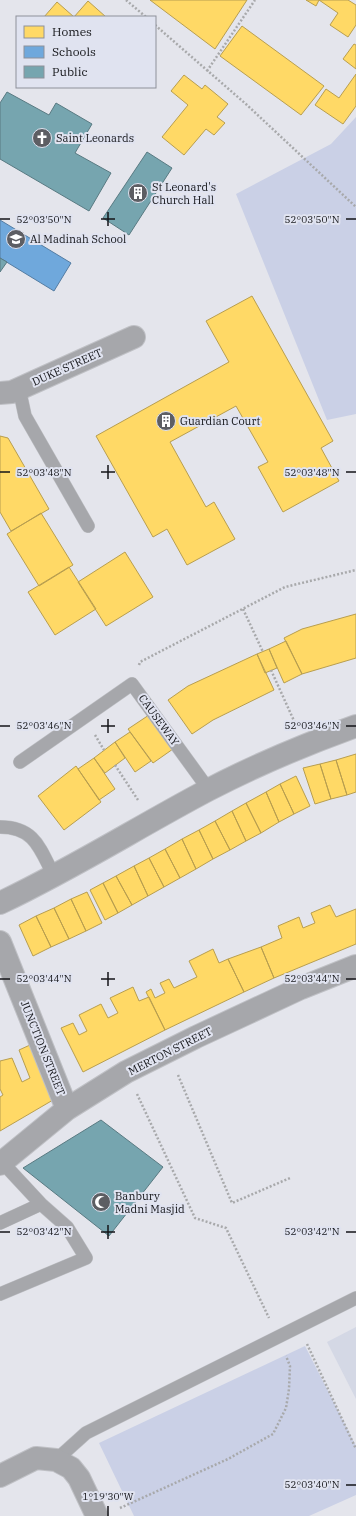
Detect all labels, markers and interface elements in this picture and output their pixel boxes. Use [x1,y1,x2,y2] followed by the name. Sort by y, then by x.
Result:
[16,16,156,88] legend
[52,24,92,39] text: Homes
[52,44,96,59] text: Schools
[52,64,88,79] text: Public
[31,127,53,149] church icon: Saint Leonards
[56,131,134,145] place label: Saint Leonards
[152,180,216,207] place label: St Leonard's Church Hall
[127,182,149,204] building icon: St Leonard's Church Hall
[17,213,72,226] text: 52°03'50"N
[285,213,340,226] text: 52°03'50"N
[5,228,27,250] school or university icon: Al Madinah School
[30,232,126,246] place label: Al Madinah School
[30,345,104,389] street label: DUKE STREET
[155,410,177,432] building icon: Guardian Court
[180,414,260,428] place label: Guardian Court
[17,466,72,479] text: 52°03'48"N
[285,466,340,479] text: 52°03'48"N
[136,692,182,748] street label: CAUSEWAY
[17,719,72,732] text: 52°03'46"N
[285,719,340,732] text: 52°03'46"N
[17,972,72,985] text: 52°03'44"N
[285,972,340,985] text: 52°03'44"N
[18,999,68,1097] street label: JUNCTION STREET
[126,1024,214,1078] street label: MERTON STREET
[115,1189,185,1216] place label: Banbury Madni Masjid
[90,1191,112,1213] mosque icon: Banbury Madni Masjid
[17,1225,72,1238] text: 52°03'42"N
[285,1225,340,1238] text: 52°03'42"N
[285,1478,340,1491] text: 52°03'40"N
[82,1490,134,1503] text: 1°19'30"W

